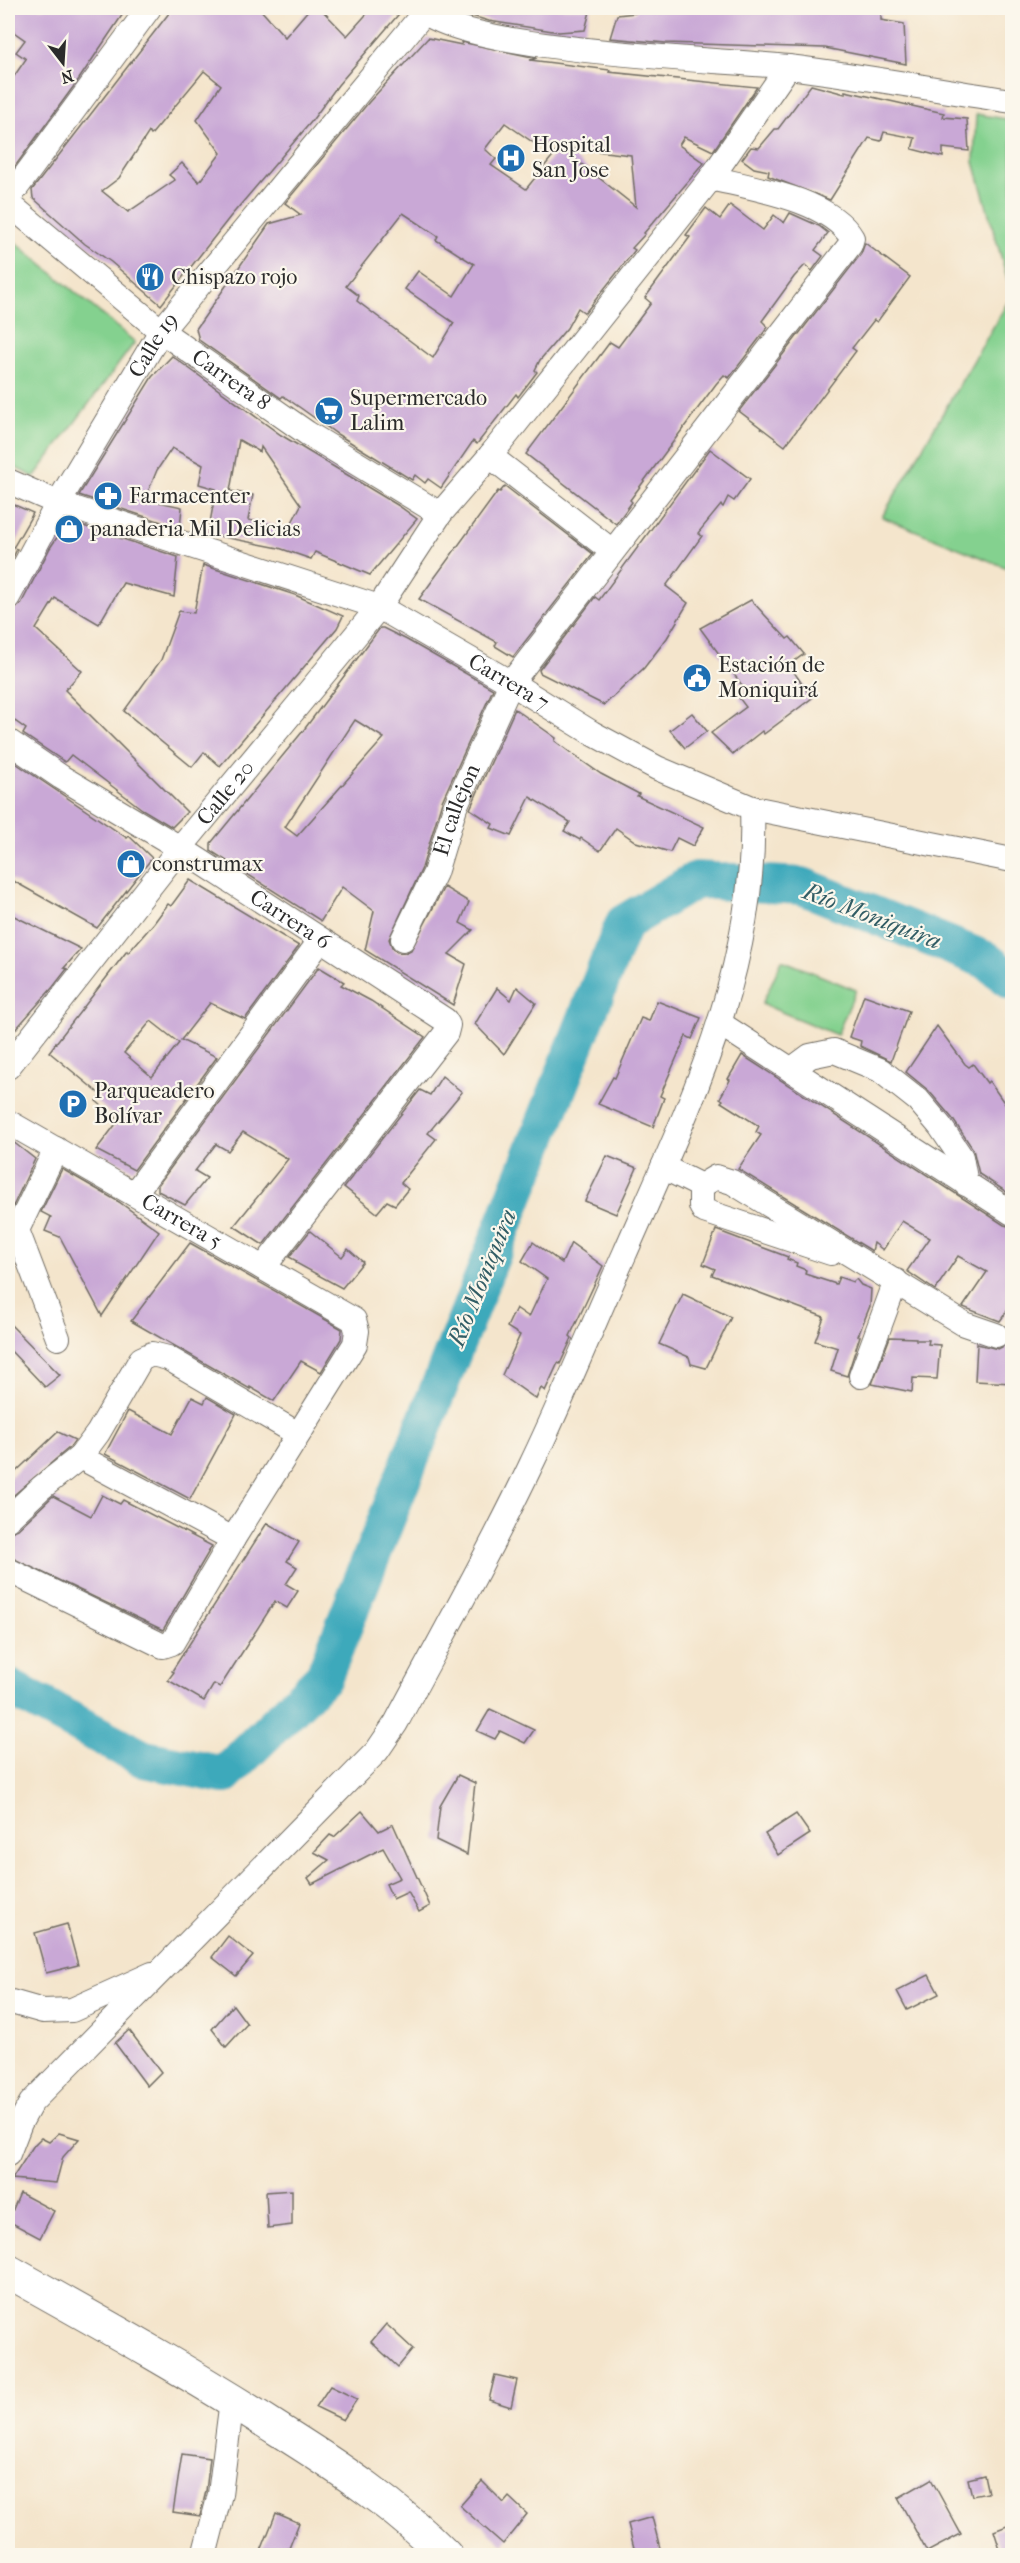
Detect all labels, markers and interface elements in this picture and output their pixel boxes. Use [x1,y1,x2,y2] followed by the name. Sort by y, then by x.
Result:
[33,33,93,93] north arrow
[58,66,76,88] text: N
[532,132,611,183] place label: Hospital San Jose
[495,142,527,174] hospital icon: Hospital San Jose
[134,261,166,293] restaurant icon: Chispazo rojo
[171,264,298,290] place label: Chispazo rojo
[123,307,184,382] street label: Calle 19
[187,344,275,416] street label: Carrera 8
[350,385,487,436] place label: Supermercado Lalim
[313,395,345,427] supermarket icon: Supermercado Lalim
[92,480,124,512] pharmacy icon: Farmacenter
[129,483,251,509] place label: Farmacenter
[53,513,85,545] shop icon: panaderia Mil Delicias
[89,516,301,542] place label: panaderia Mil Delicias
[464,648,554,716] street label: Carrera 7
[718,652,825,703] place label: Estación de Moniquirá
[681,662,713,694] public building icon: Estación de Moniquirá
[191,755,260,830] street label: Calle 20
[428,760,486,859] street label: El callejon
[115,848,147,880] shop icon: construmax
[152,851,264,877] place label: construmax
[797,876,945,955] water label: Río Moniquira
[245,884,335,955] street label: Carrera 6
[94,1078,215,1129] place label: Parqueadero Bolívar
[57,1088,89,1120] parking icon: Parqueadero Bolívar
[137,1188,226,1255] street label: Carrera 5
[441,1205,522,1352] water label: Río Moniquira

